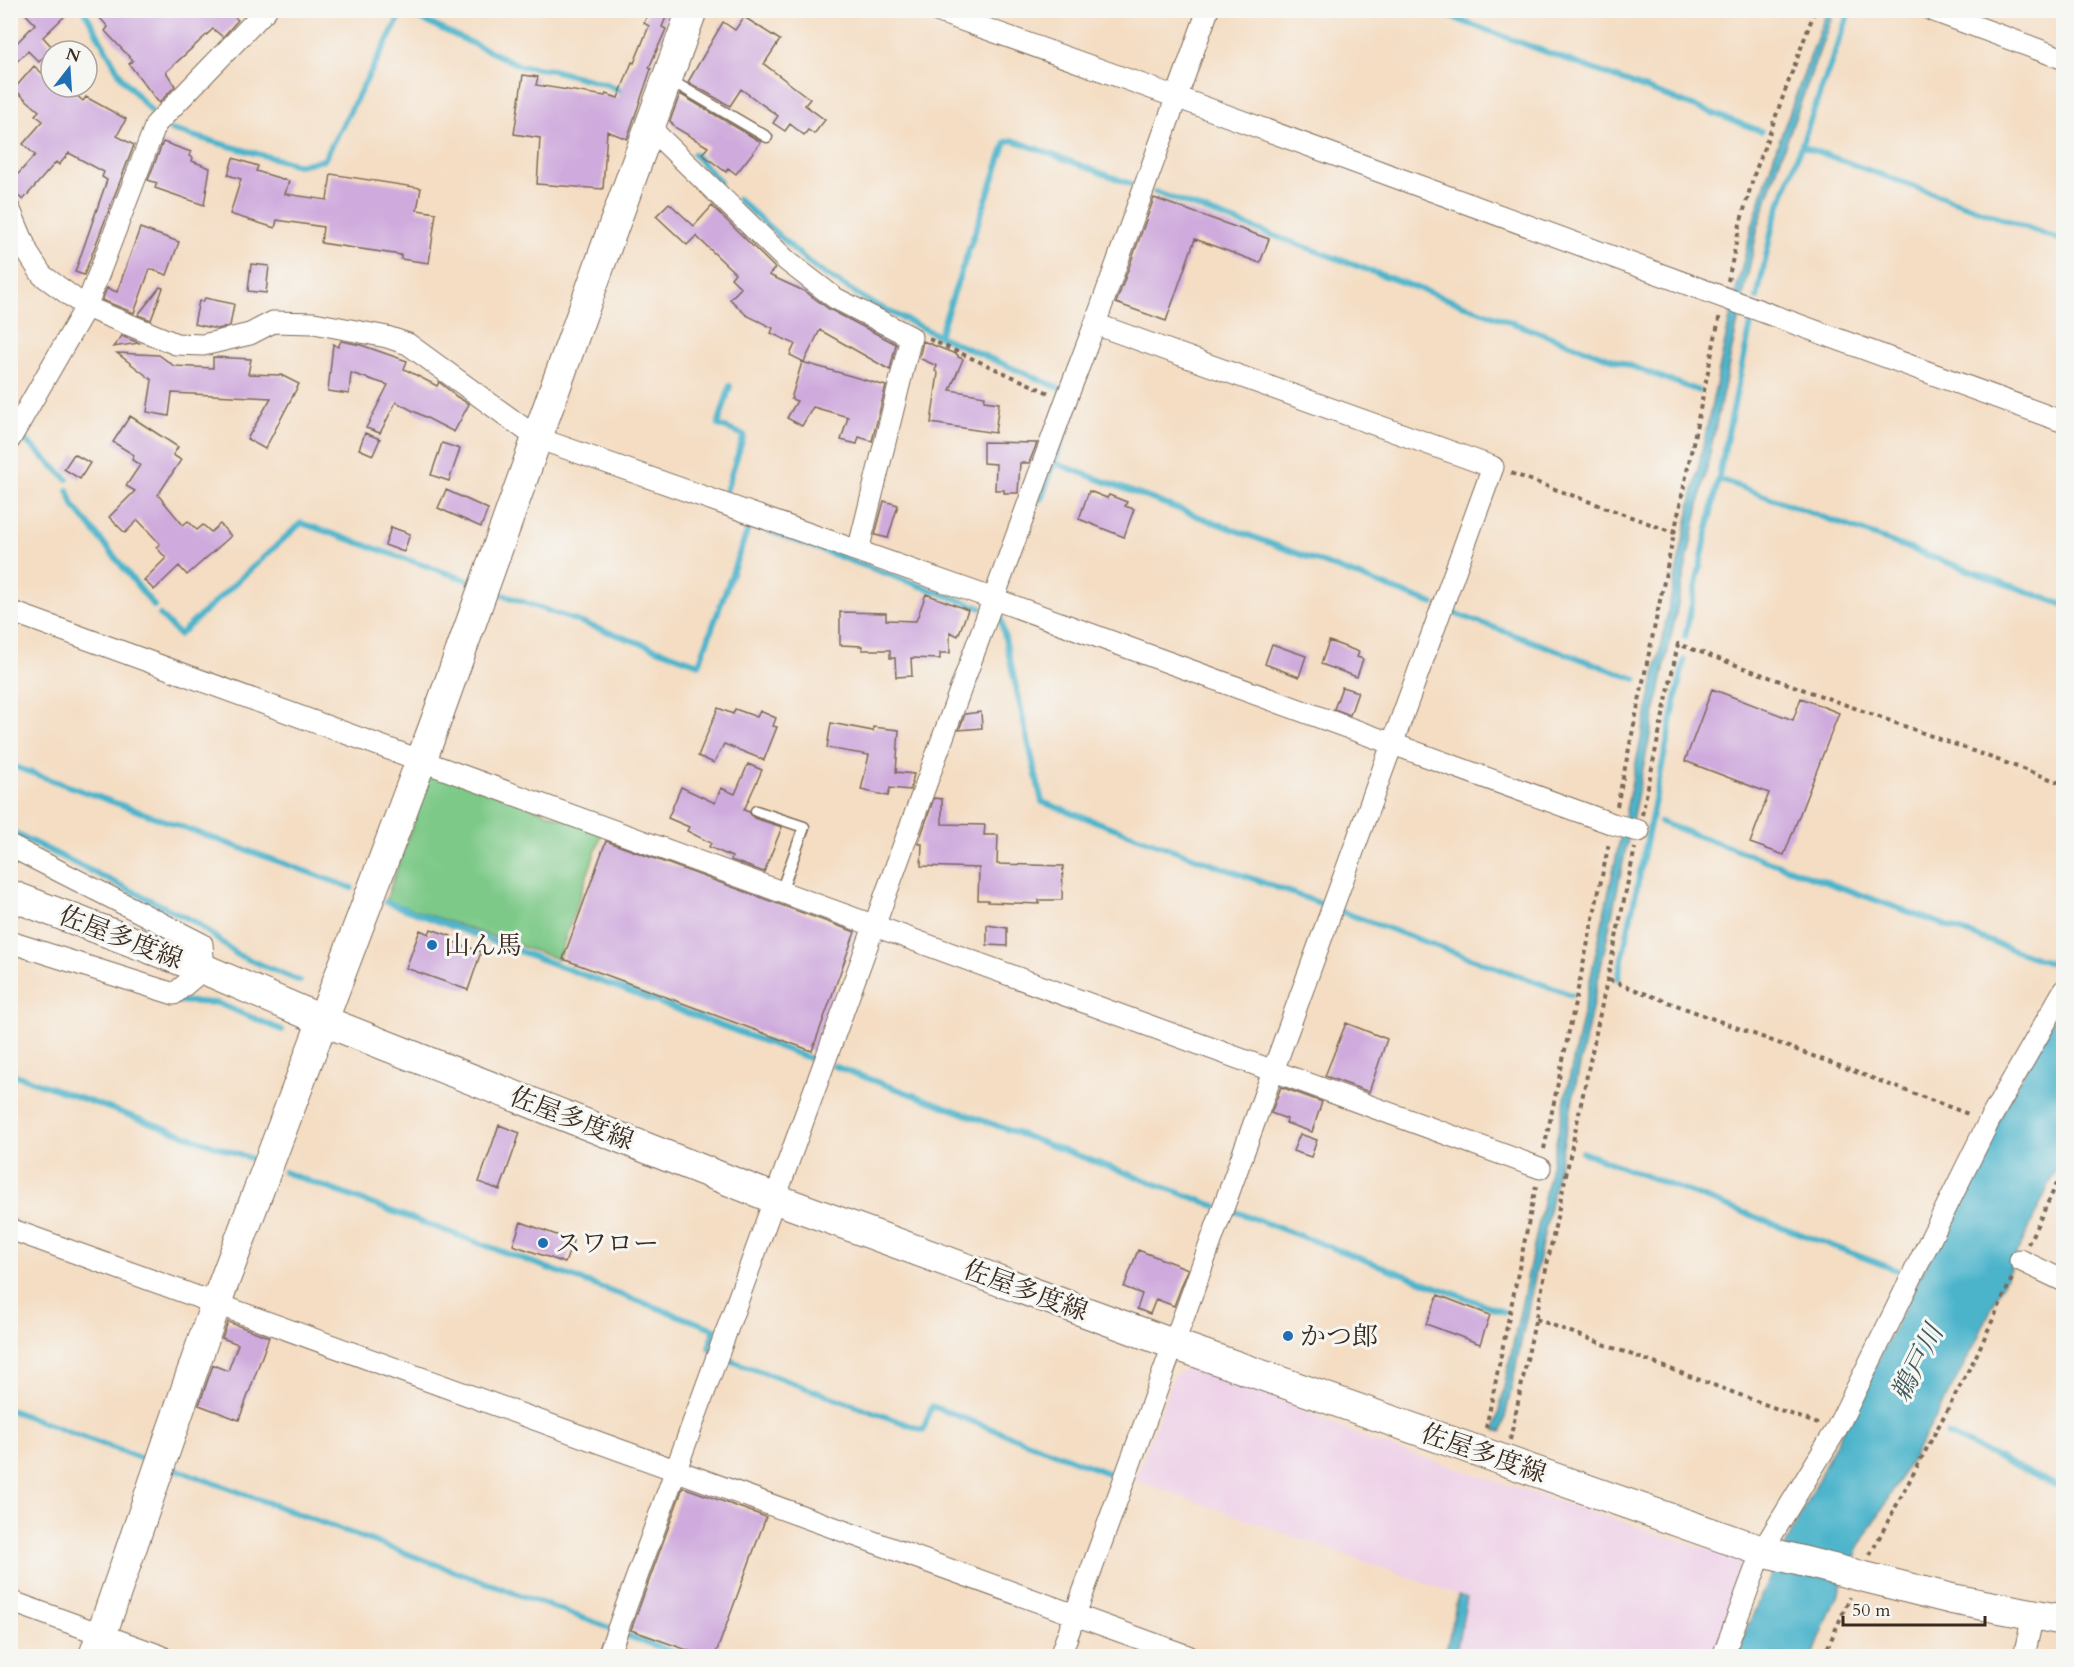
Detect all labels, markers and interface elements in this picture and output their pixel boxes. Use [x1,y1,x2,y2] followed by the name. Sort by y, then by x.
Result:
[39,39,99,99] north arrow
[63,43,83,68] text: N
[54,898,188,977] street label: 佐屋多度線
[444,928,522,963] place label: 山ん馬
[425,938,439,952] marker: 山ん馬
[505,1079,639,1158] street label: 佐屋多度線
[555,1226,659,1261] place label: スワロー
[536,1236,550,1250] marker: スワロー
[959,1252,1093,1329] street label: 佐屋多度線
[1883,1316,1954,1408] water label: 鵜戸川
[1300,1319,1378,1354] place label: かつ郎
[1281,1329,1295,1343] marker: かつ郎
[1417,1416,1551,1491] street label: 佐屋多度線
[1843,1589,1986,1627] scale bar
[1852,1598,1891,1623] text: 50 m

